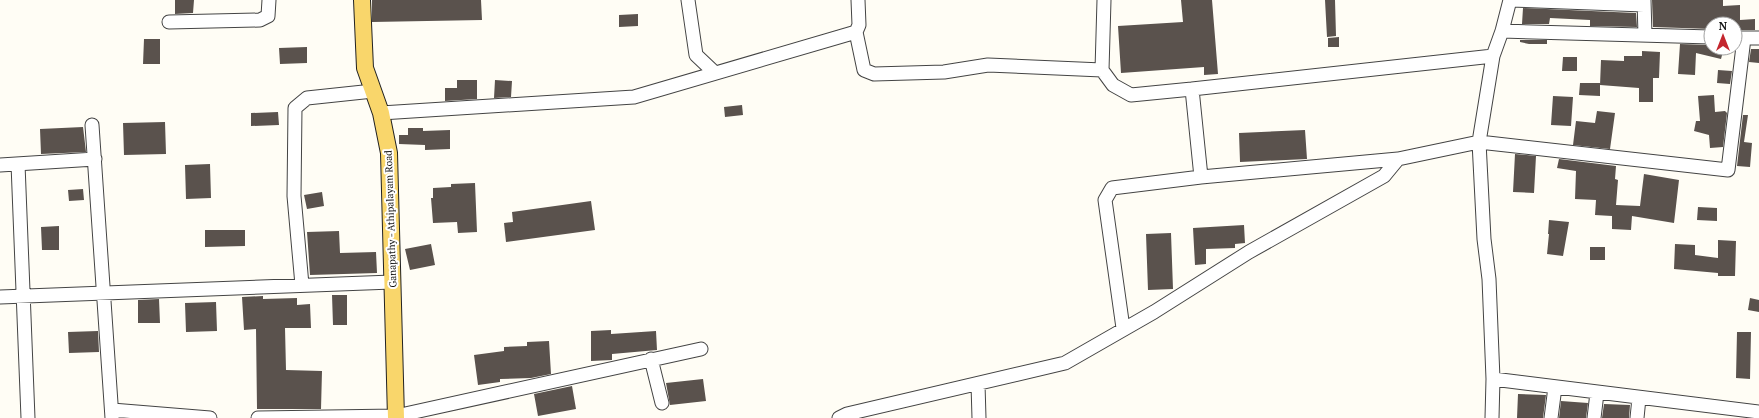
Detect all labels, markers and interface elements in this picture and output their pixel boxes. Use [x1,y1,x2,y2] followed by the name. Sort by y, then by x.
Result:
[1703,16,1743,56] north arrow
[1719,19,1728,33] text: N
[382,150,399,288] street label: Ganapathy - Athipalayam Road

